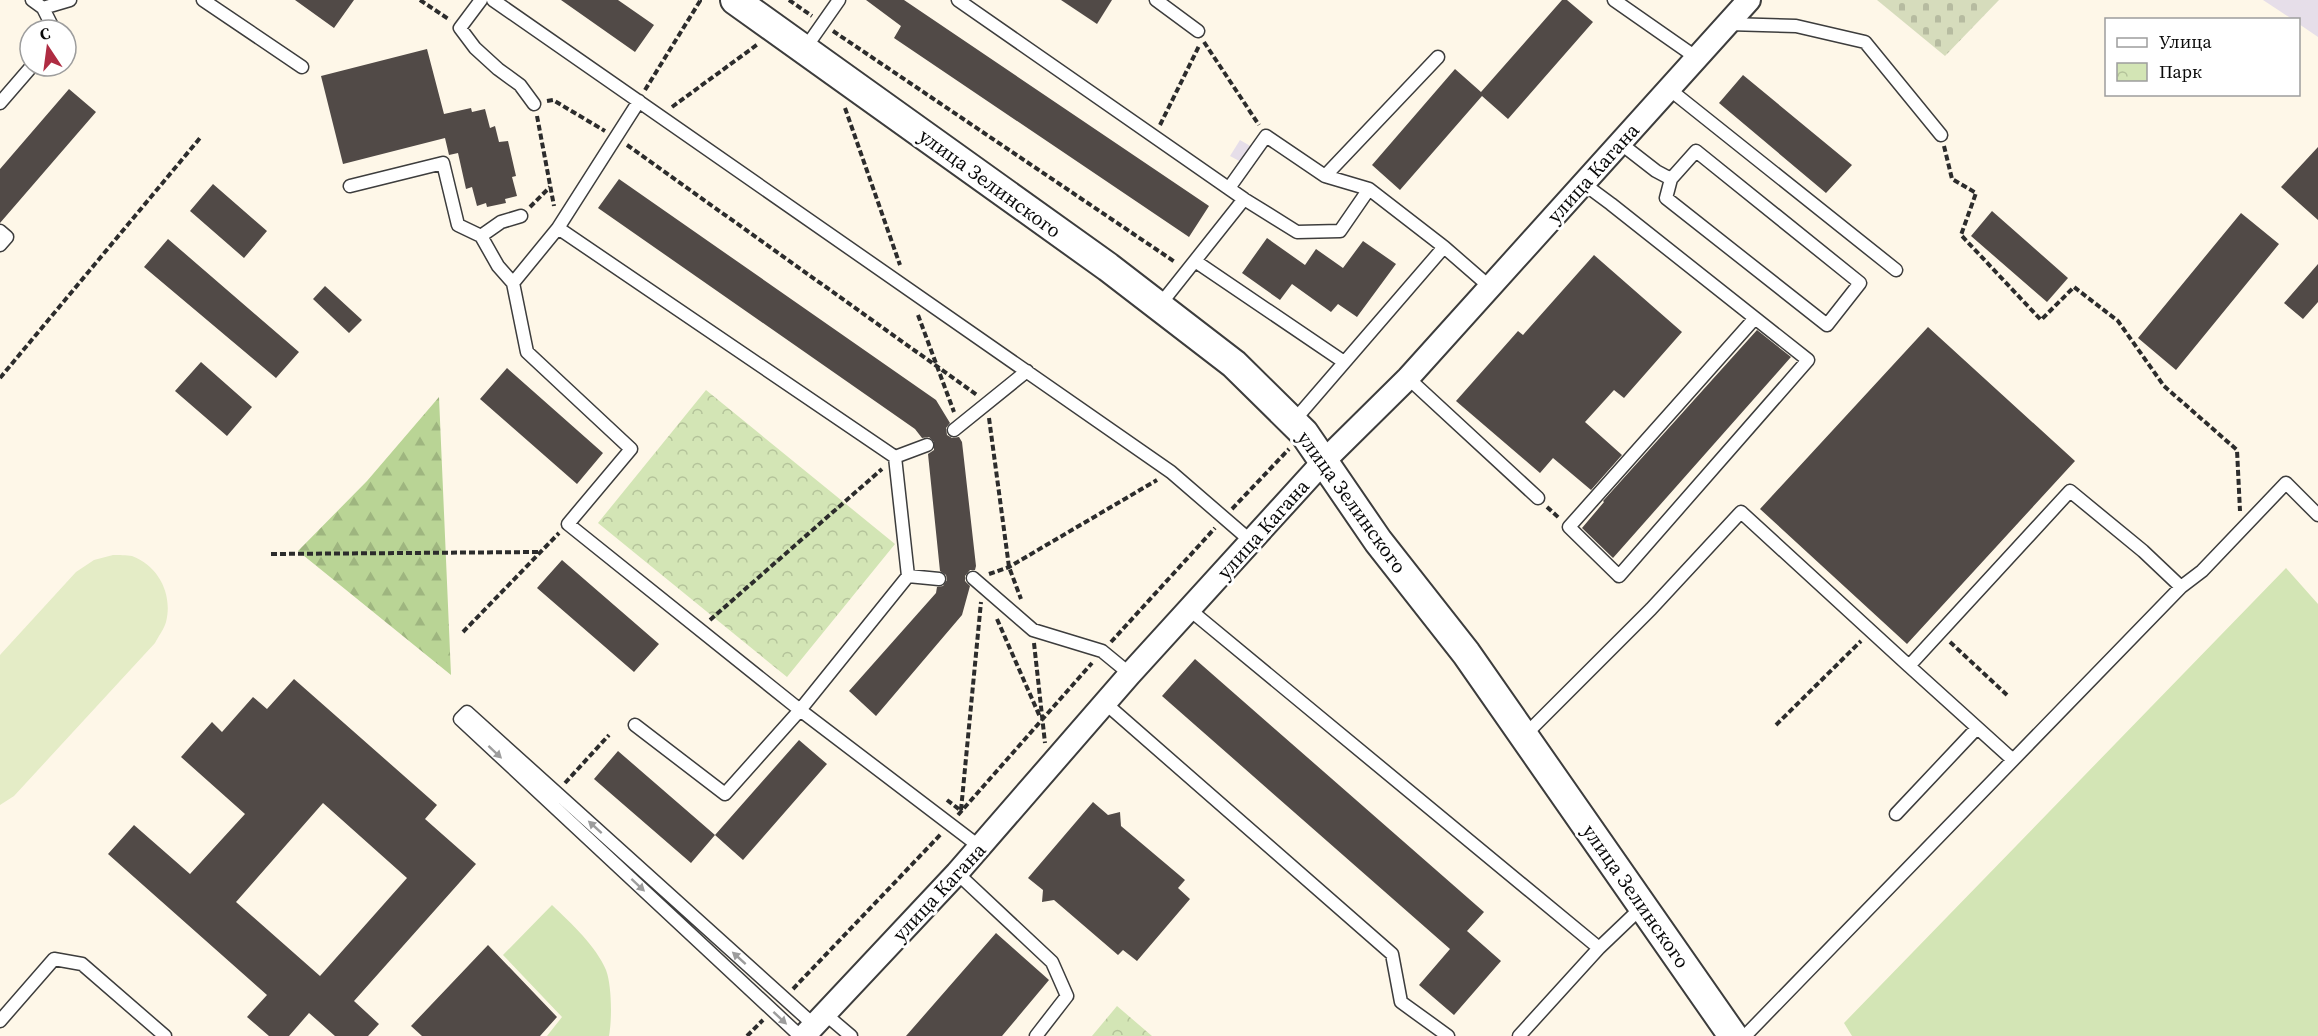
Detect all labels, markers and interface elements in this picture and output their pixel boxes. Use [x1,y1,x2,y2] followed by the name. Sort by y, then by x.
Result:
[18,18,78,78] north arrow
[2105,18,2300,96] legend
[37,22,52,45] text: С
[2159,29,2212,54] text: Улица
[2159,59,2202,84] text: Парк
[1540,116,1646,229] street label: улица Кагана
[913,122,1067,244] street label: улица Зелинского
[1291,425,1413,579] street label: улица Зелинского
[1210,472,1316,585] street label: улица Кагана
[488,745,503,759] one-way arrow
[1576,818,1696,974] street label: улица Зелинского
[587,820,602,834] one-way arrow
[886,836,993,948] street label: улица Кагана
[630,878,645,892] one-way arrow
[732,952,747,965] one-way arrow
[773,1011,788,1025] one-way arrow

